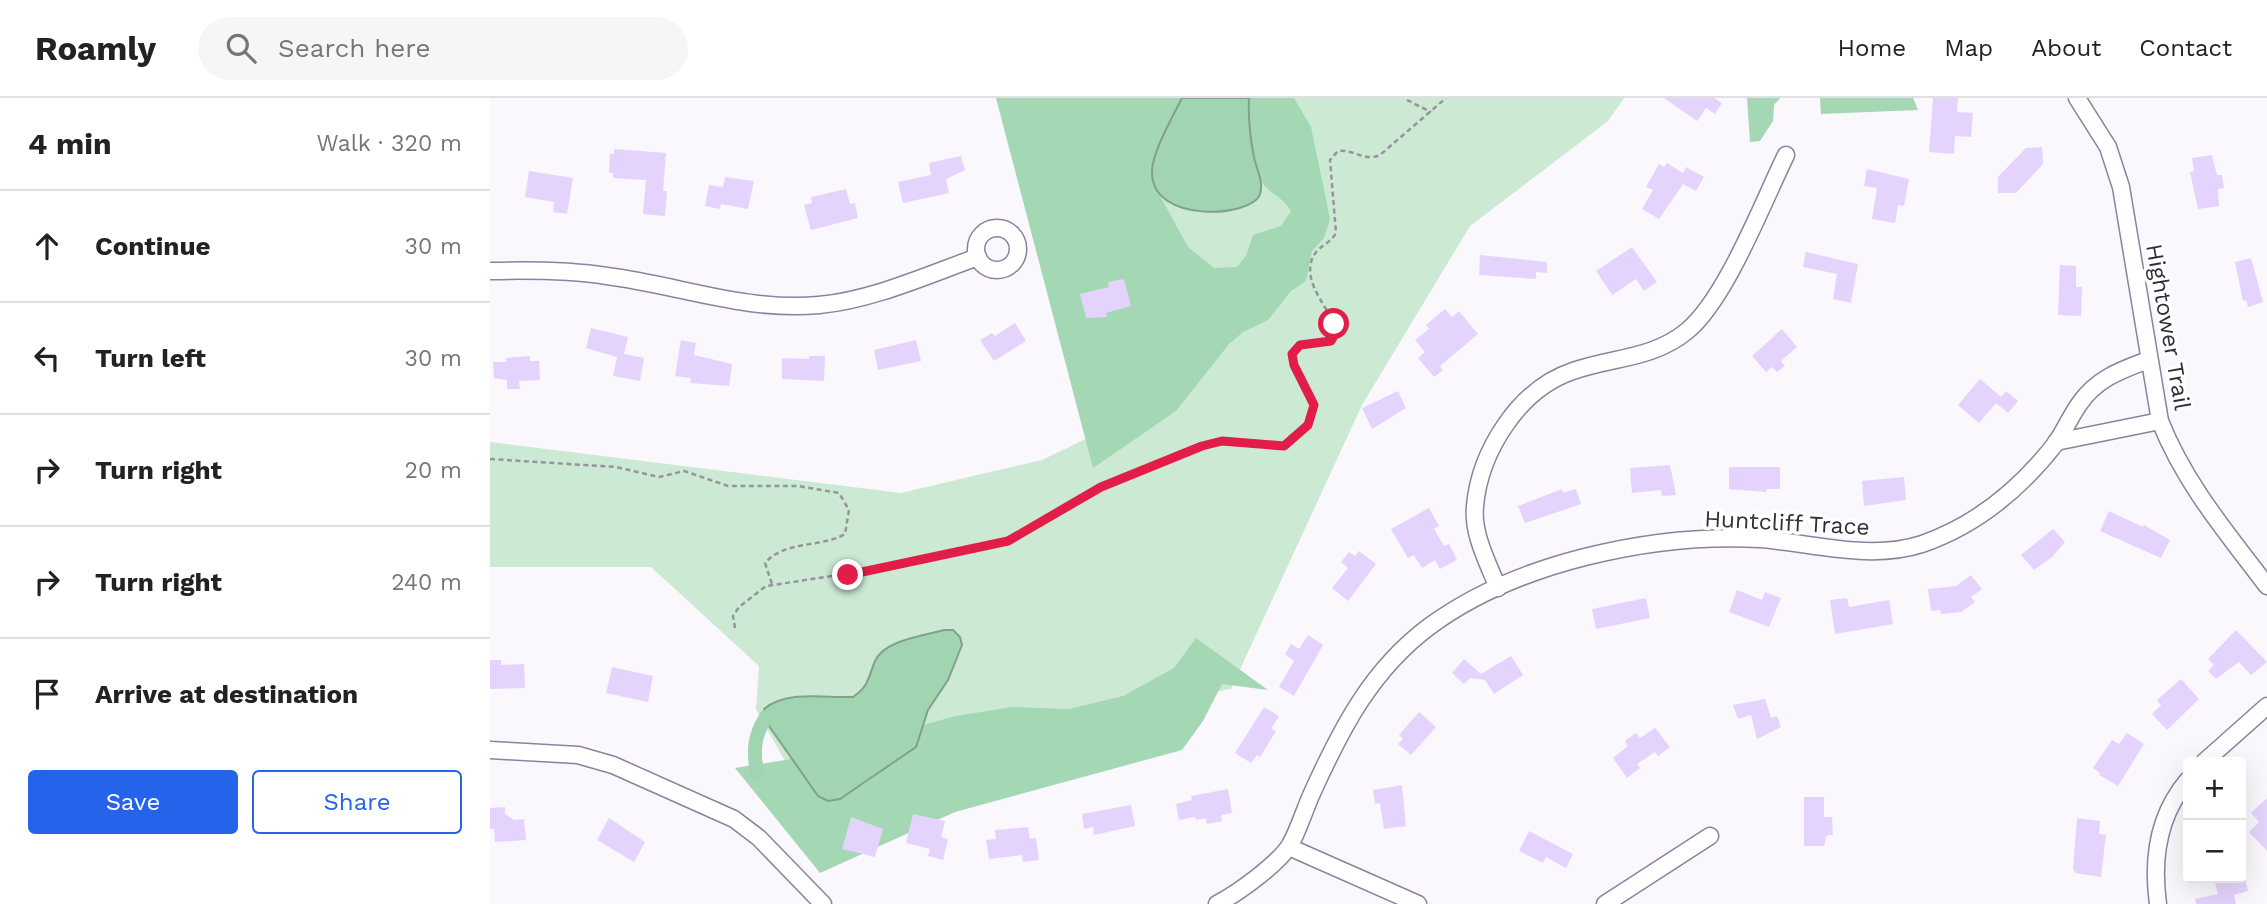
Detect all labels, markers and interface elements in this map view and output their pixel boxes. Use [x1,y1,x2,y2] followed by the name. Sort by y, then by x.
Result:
[198,17,688,80] search box
[35,29,156,68] text: Roamly
[222,29,260,67] icon: search
[278,33,431,63] text: Search here
[1838,34,1906,62] text: Home
[1944,34,1993,62] text: Map
[2031,34,2101,62] text: About
[2139,34,2232,62] text: Contact
[28,126,112,161] text: 4 min
[316,130,462,157] text: Walk · 320 m
[28,227,66,265] icon: ahead
[95,231,211,261] text: Continue
[405,233,462,260] text: 30 m
[2140,242,2196,412] street label: Hightower Trail
[1318,308,1349,339] route start
[28,339,66,377] icon: left
[95,343,206,373] text: Turn left
[405,345,462,372] text: 30 m
[28,451,66,489] icon: right
[95,455,222,485] text: Turn right
[405,457,462,484] text: 20 m
[1704,505,1870,541] street label: Huntcliff Trace
[832,559,863,590] route end
[28,563,66,601] icon: right
[95,567,222,597] text: Turn right
[391,569,462,596] text: 240 m
[28,675,66,713] icon: arrive
[95,679,358,709] text: Arrive at destination
[2183,757,2246,883] map controls
[2183,757,2246,820] button: +
[28,770,238,834] button: Save
[252,770,462,834] button: Share
[2183,820,2246,883] button: −

